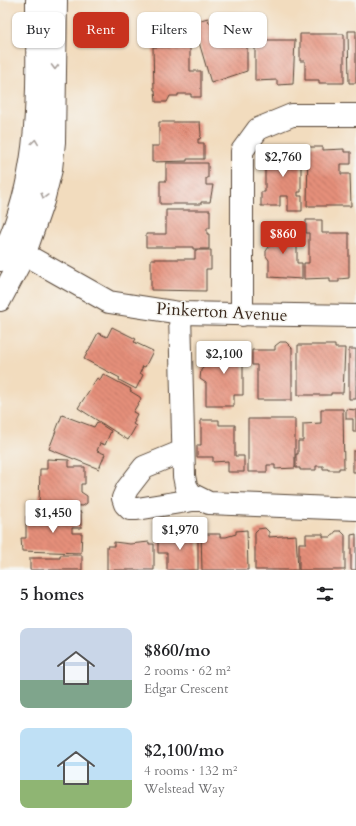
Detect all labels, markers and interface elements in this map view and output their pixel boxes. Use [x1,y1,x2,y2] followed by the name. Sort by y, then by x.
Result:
[12,12,65,48] chip: Buy
[73,12,129,48] chip: Rent
[137,12,201,48] chip: Filters
[209,12,267,48] chip: New
[51,64,59,70] one-way arrow
[30,139,39,145] one-way arrow
[250,144,316,178] pin: $2,760
[264,148,302,166] text: $2,760
[40,192,49,199] one-way arrow
[259,221,307,255] pin: $860
[270,225,296,243] text: $860
[156,297,288,327] street label: Pinkerton Avenue
[191,341,257,375] pin: $2,100
[205,345,243,363] text: $2,100
[20,500,86,534] pin: $1,450
[34,504,72,522] text: $1,450
[147,517,213,551] pin: $1,970
[161,521,199,539] text: $1,970
[20,583,84,606] text: 5 homes
[314,583,336,605] icon: filters
[144,639,210,662] text: $860/mo
[52,644,100,692] icon: home
[144,662,231,680] text: 2 rooms · 62 m²
[144,680,228,698] text: Edgar Crescent
[144,739,224,762] text: $2,100/mo
[52,744,100,792] icon: home
[144,762,237,780] text: 4 rooms · 132 m²
[144,780,225,798] text: Welstead Way

